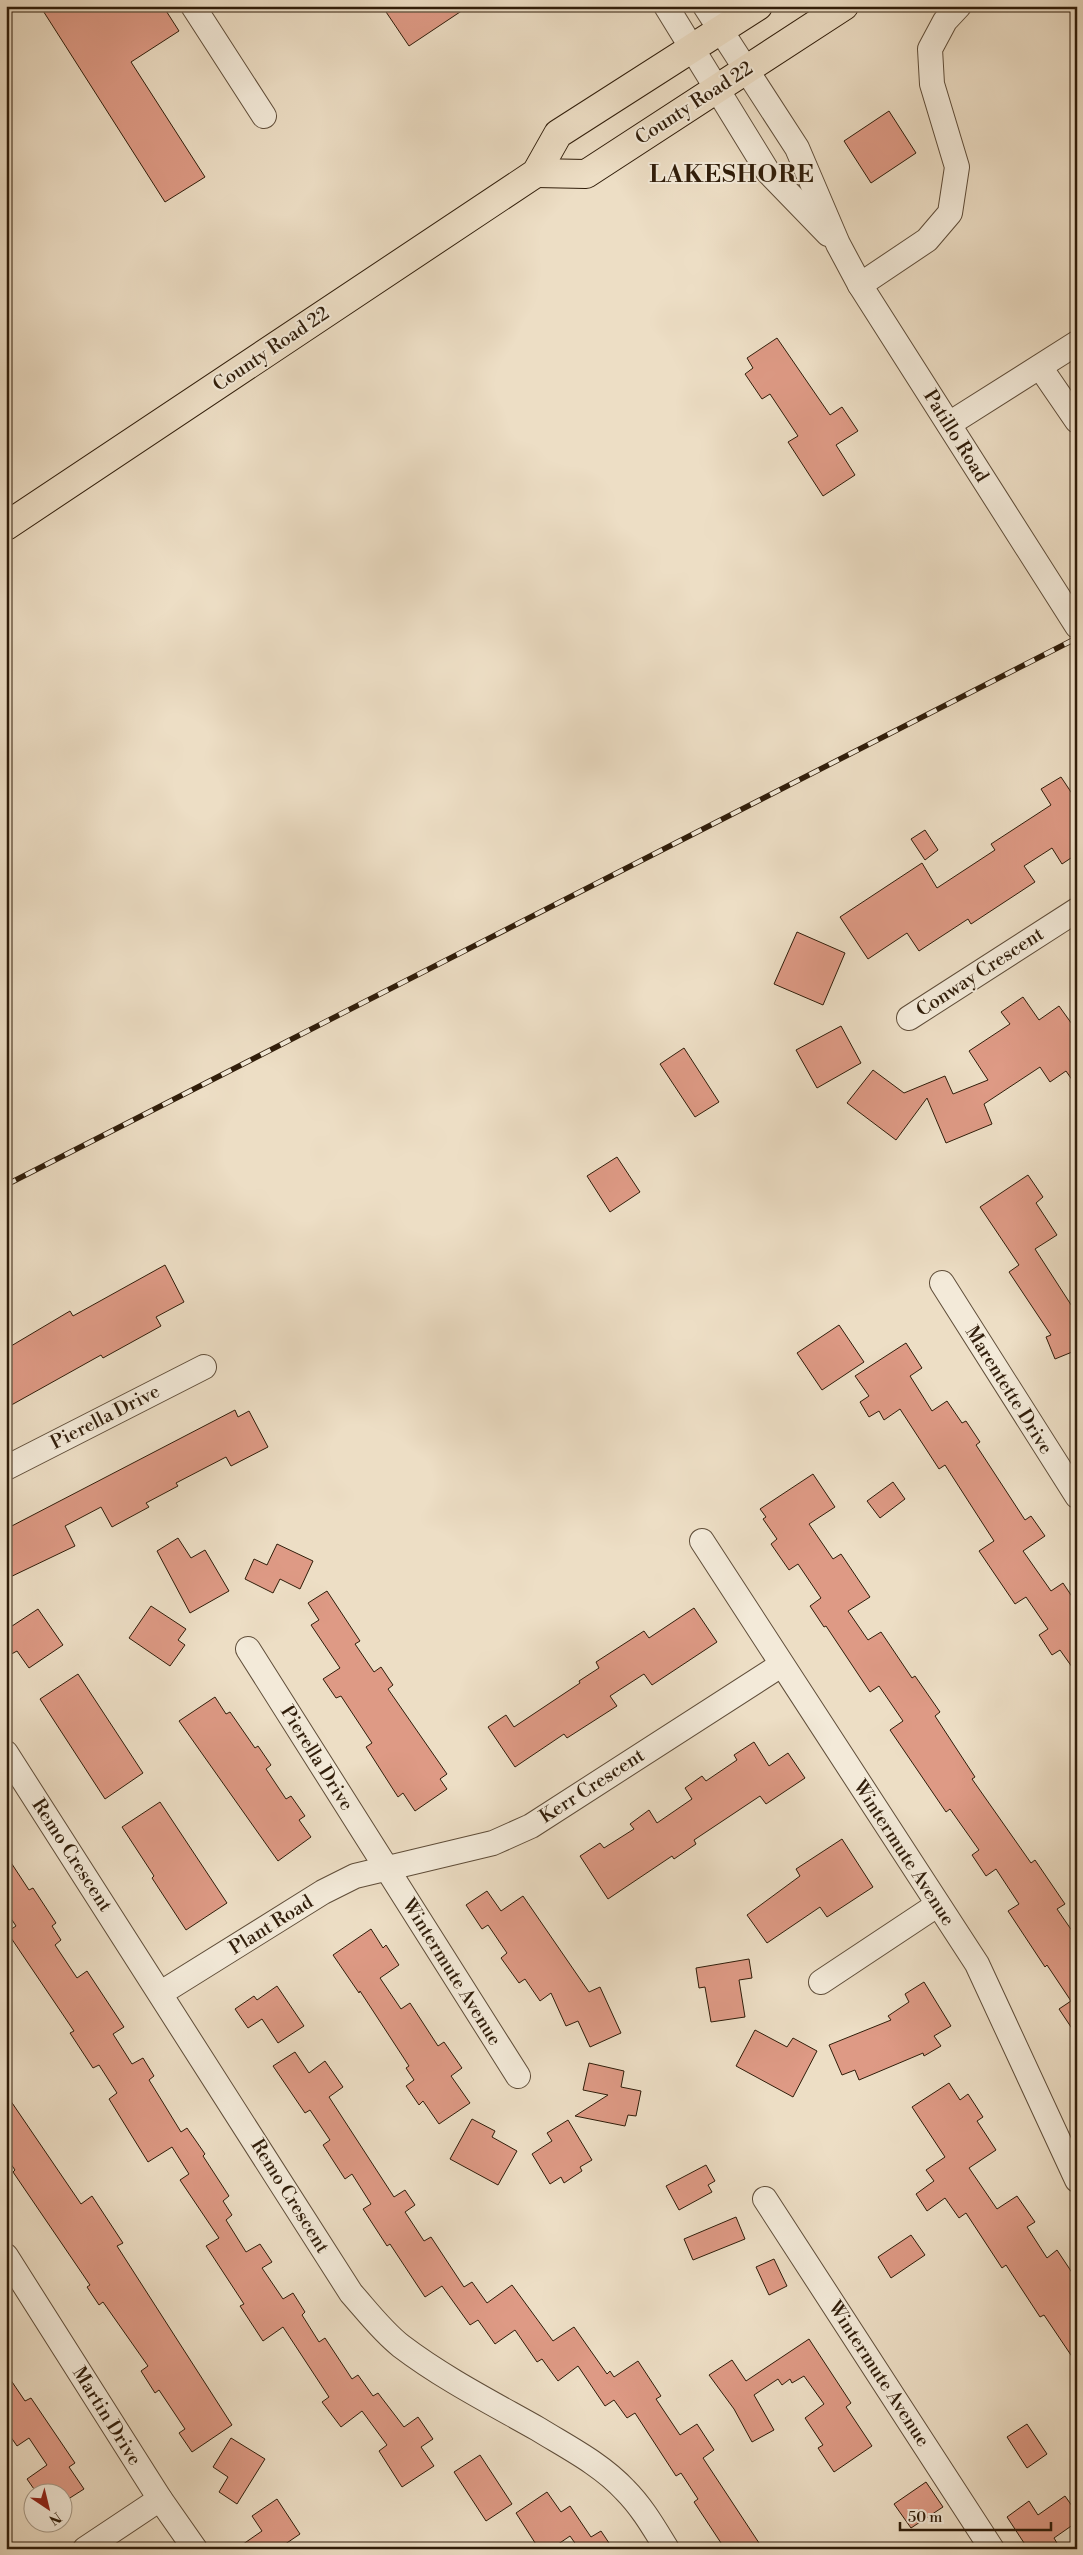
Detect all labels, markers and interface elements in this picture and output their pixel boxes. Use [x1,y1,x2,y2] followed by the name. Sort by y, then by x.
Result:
[631,56,757,150] street label: County Road 22
[649,160,815,190] district label: LAKESHORE
[208,301,334,397] street label: County Road 22
[918,385,994,487] street label: Patillo Road
[912,922,1048,1022] street label: Conway Crescent
[960,1321,1058,1459] street label: Marentette Drive
[46,1379,164,1455] street label: Pierella Drive
[275,1701,359,1815] street label: Pierella Drive
[535,1743,649,1829] street label: Kerr Crescent
[847,1775,960,1930] street label: Wintermute Avenue
[27,1794,118,1916] street label: Remo Crescent
[225,1890,318,1960] street label: Plant Road
[396,1893,507,2050] street label: Wintermute Avenue
[245,2134,335,2258] street label: Remo Crescent
[822,2296,935,2451] street label: Wintermute Avenue
[67,2362,147,2470] street label: Martin Drive
[22,2482,72,2532] north arrow
[900,2500,1052,2532] scale bar
[45,2507,65,2528] text: N
[908,2508,942,2527] text: 50 m

